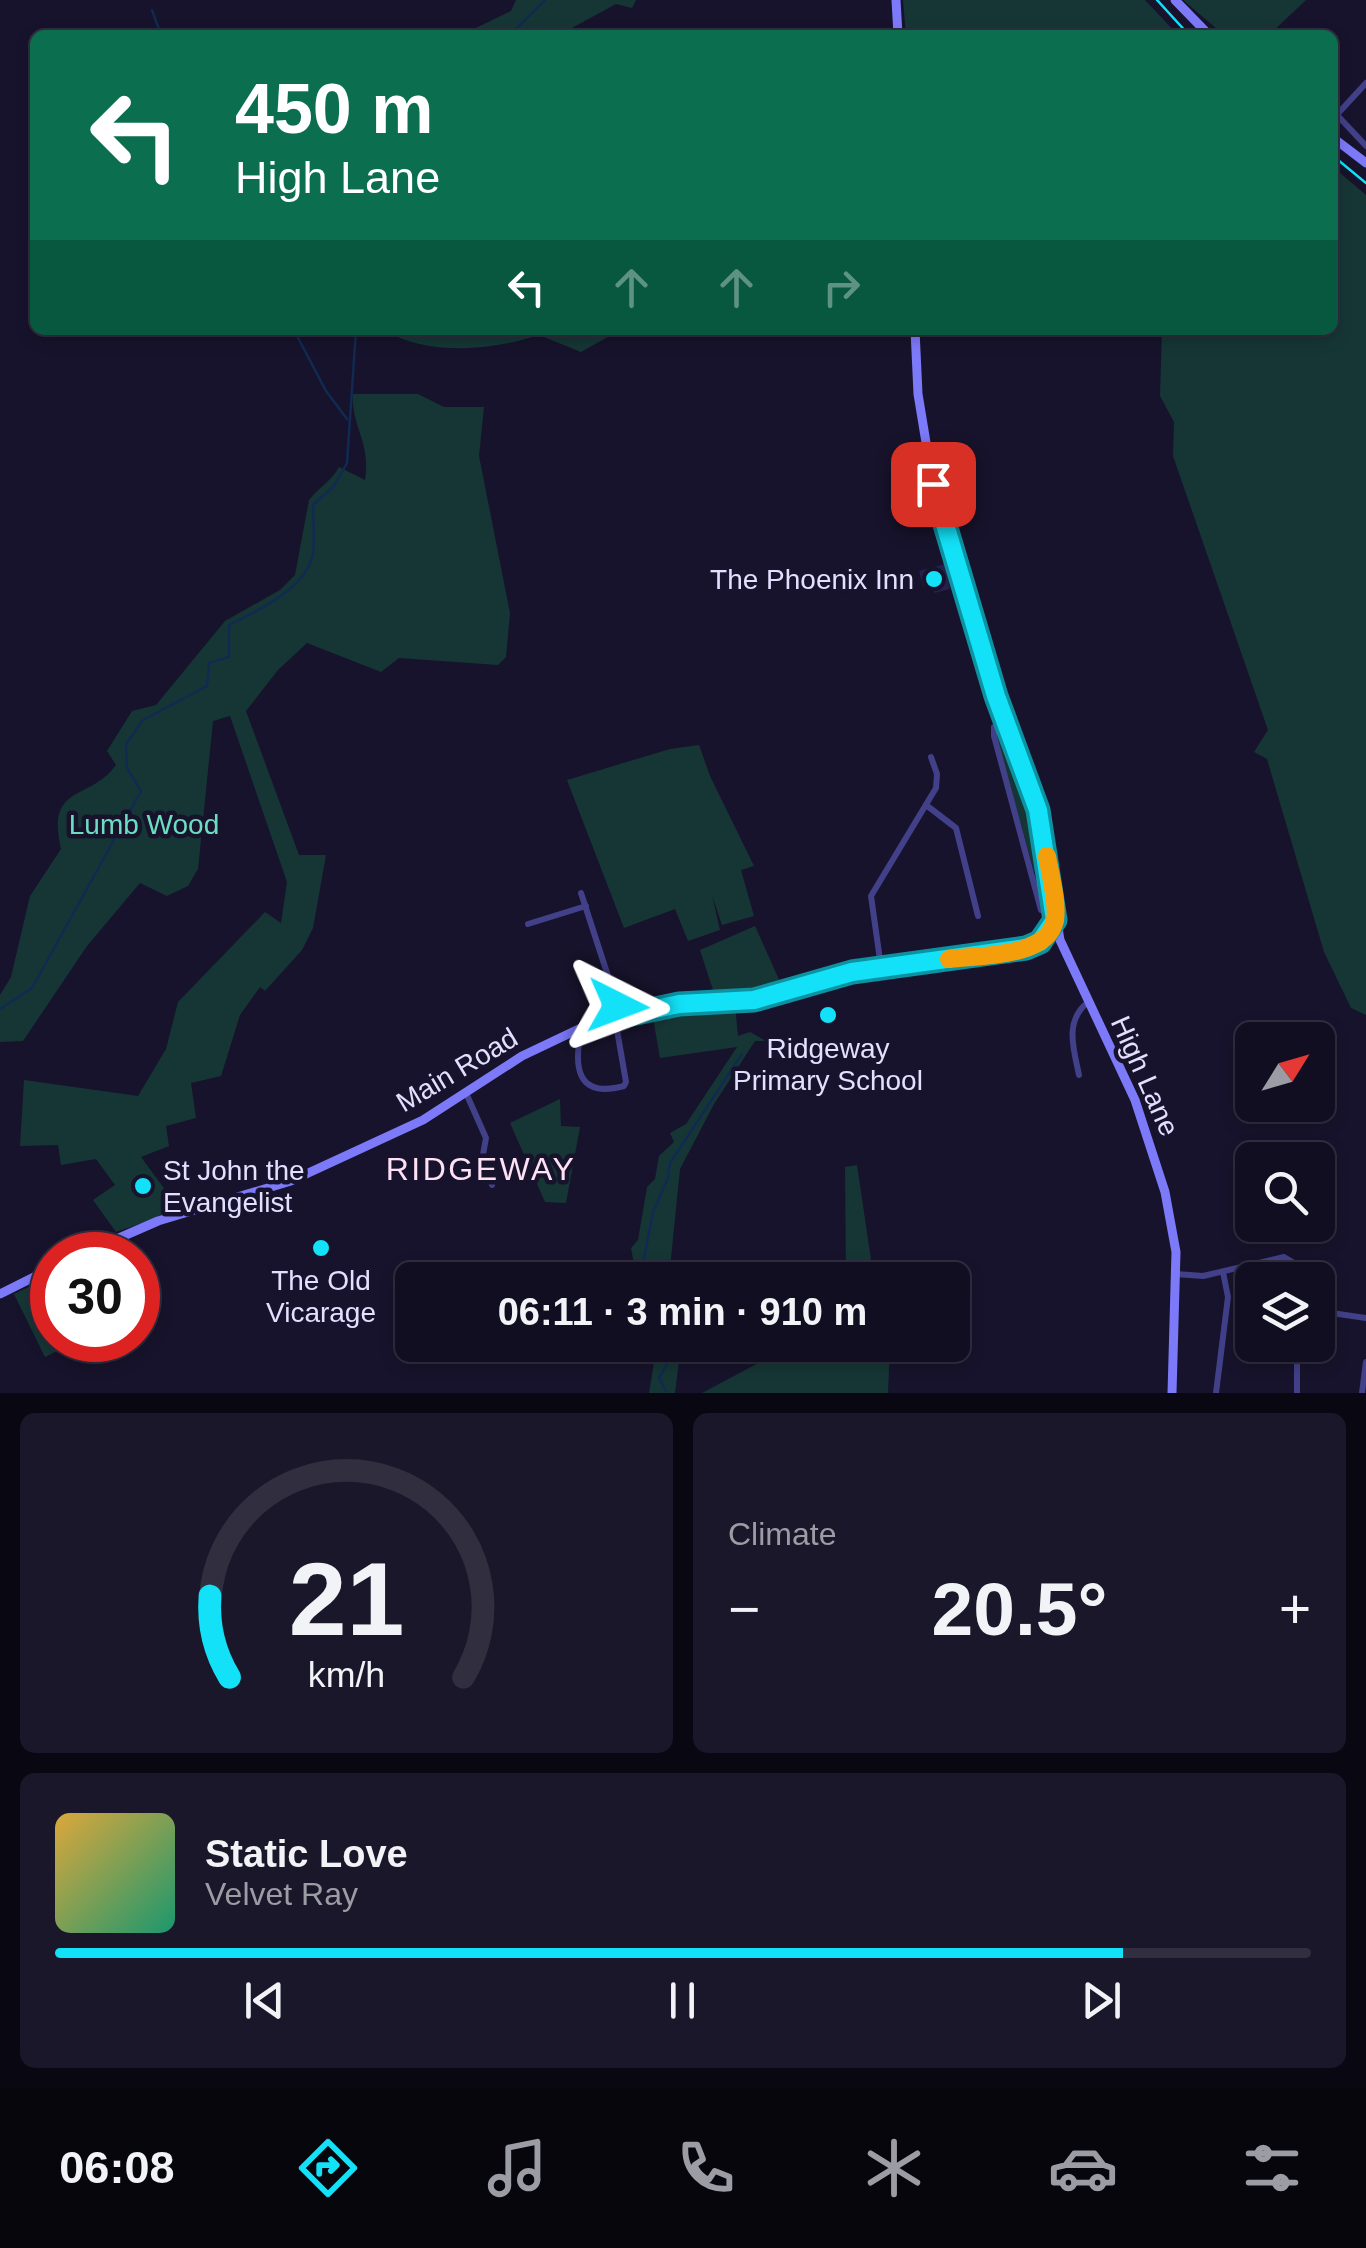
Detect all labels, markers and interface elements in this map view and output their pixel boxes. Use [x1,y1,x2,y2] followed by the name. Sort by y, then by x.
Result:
[70,70,200,200] icon: left
[235,70,433,148] text: 450 m
[235,152,440,203] text: High Lane
[499,260,554,315] icon: left
[604,260,659,315] icon: ahead
[709,260,764,315] icon: ahead
[814,260,869,315] icon: right
[891,442,976,527] pin
[906,457,961,512] icon: arrive
[710,564,914,595] place label: The Phoenix Inn
[923,568,945,590] marker: The Phoenix Inn
[69,809,219,840] park label: Lumb Wood
[566,954,670,1058] position arrow
[817,1004,839,1026] marker: Ridgeway Primary School
[1105,1011,1185,1141] street label: High Lane
[391,1022,523,1118] street label: Main Road
[1235,1022,1335,1122] north arrow
[1235,1022,1335,1362] map controls
[733,1033,923,1096] place label: Ridgeway Primary School
[1235,1142,1335,1242] button: search
[386,1151,576,1187] district label: RIDGEWAY
[163,1155,305,1218] place label: St John the Evangelist
[132,1175,154,1197] marker: St John the Evangelist
[30,1232,160,1362] speed limit sign: 30
[310,1237,332,1259] marker: The Old Vicarage
[1235,1262,1335,1362] button: layers
[266,1265,376,1328] place label: The Old Vicarage
[498,1291,867,1333] text: 06:11 · 3 min · 910 m
[728,1516,836,1552] text: Climate
[289,1541,404,1657] text: 21
[932,1567,1107,1651] text: 20.5°
[728,1578,760,1640] text: −
[1279,1578,1311,1640] text: +
[308,1655,385,1695] text: km/h
[205,1833,408,1875] text: Static Love
[205,1876,358,1912] text: Velvet Ray
[237,1973,292,2028] icon: previous
[655,1973,710,2028] icon: pause
[1074,1973,1129,2028] icon: next
[293,2133,363,2203] icon: directions
[482,2133,552,2203] icon: music
[671,2133,741,2203] icon: phone
[859,2133,929,2203] icon: climate
[1048,2133,1118,2203] icon: car
[1237,2133,1307,2203] icon: filters
[59,2142,174,2193] text: 06:08

